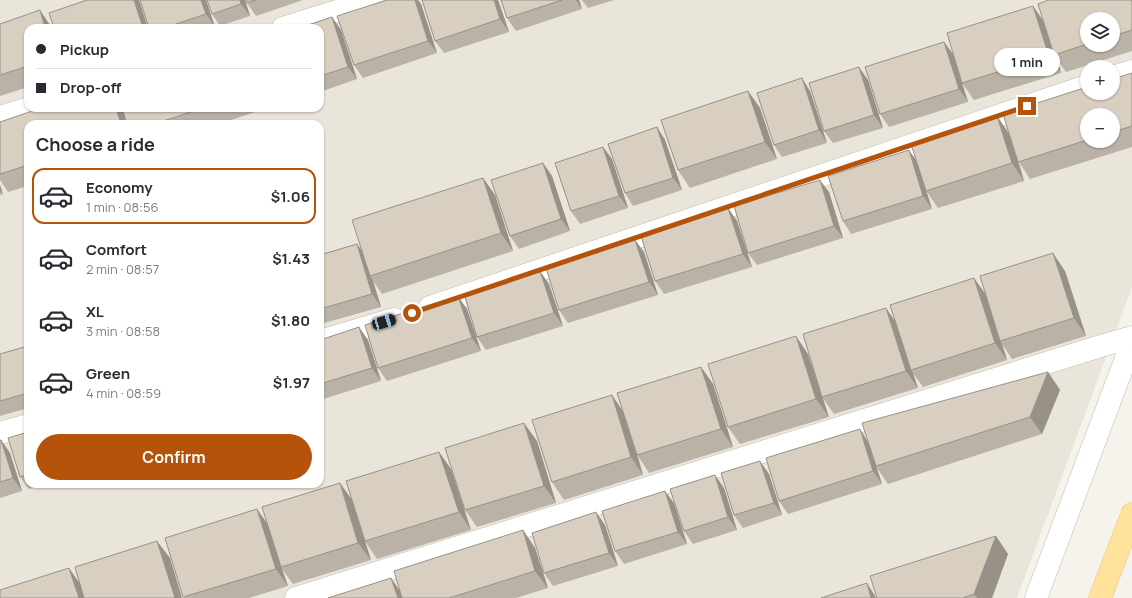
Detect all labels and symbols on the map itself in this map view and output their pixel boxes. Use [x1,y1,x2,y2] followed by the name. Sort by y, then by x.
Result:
[994,48,1060,76] callout: 1 min
[1018,97,1036,115] route end
[403,304,421,322] route start
[371,313,397,331] car

